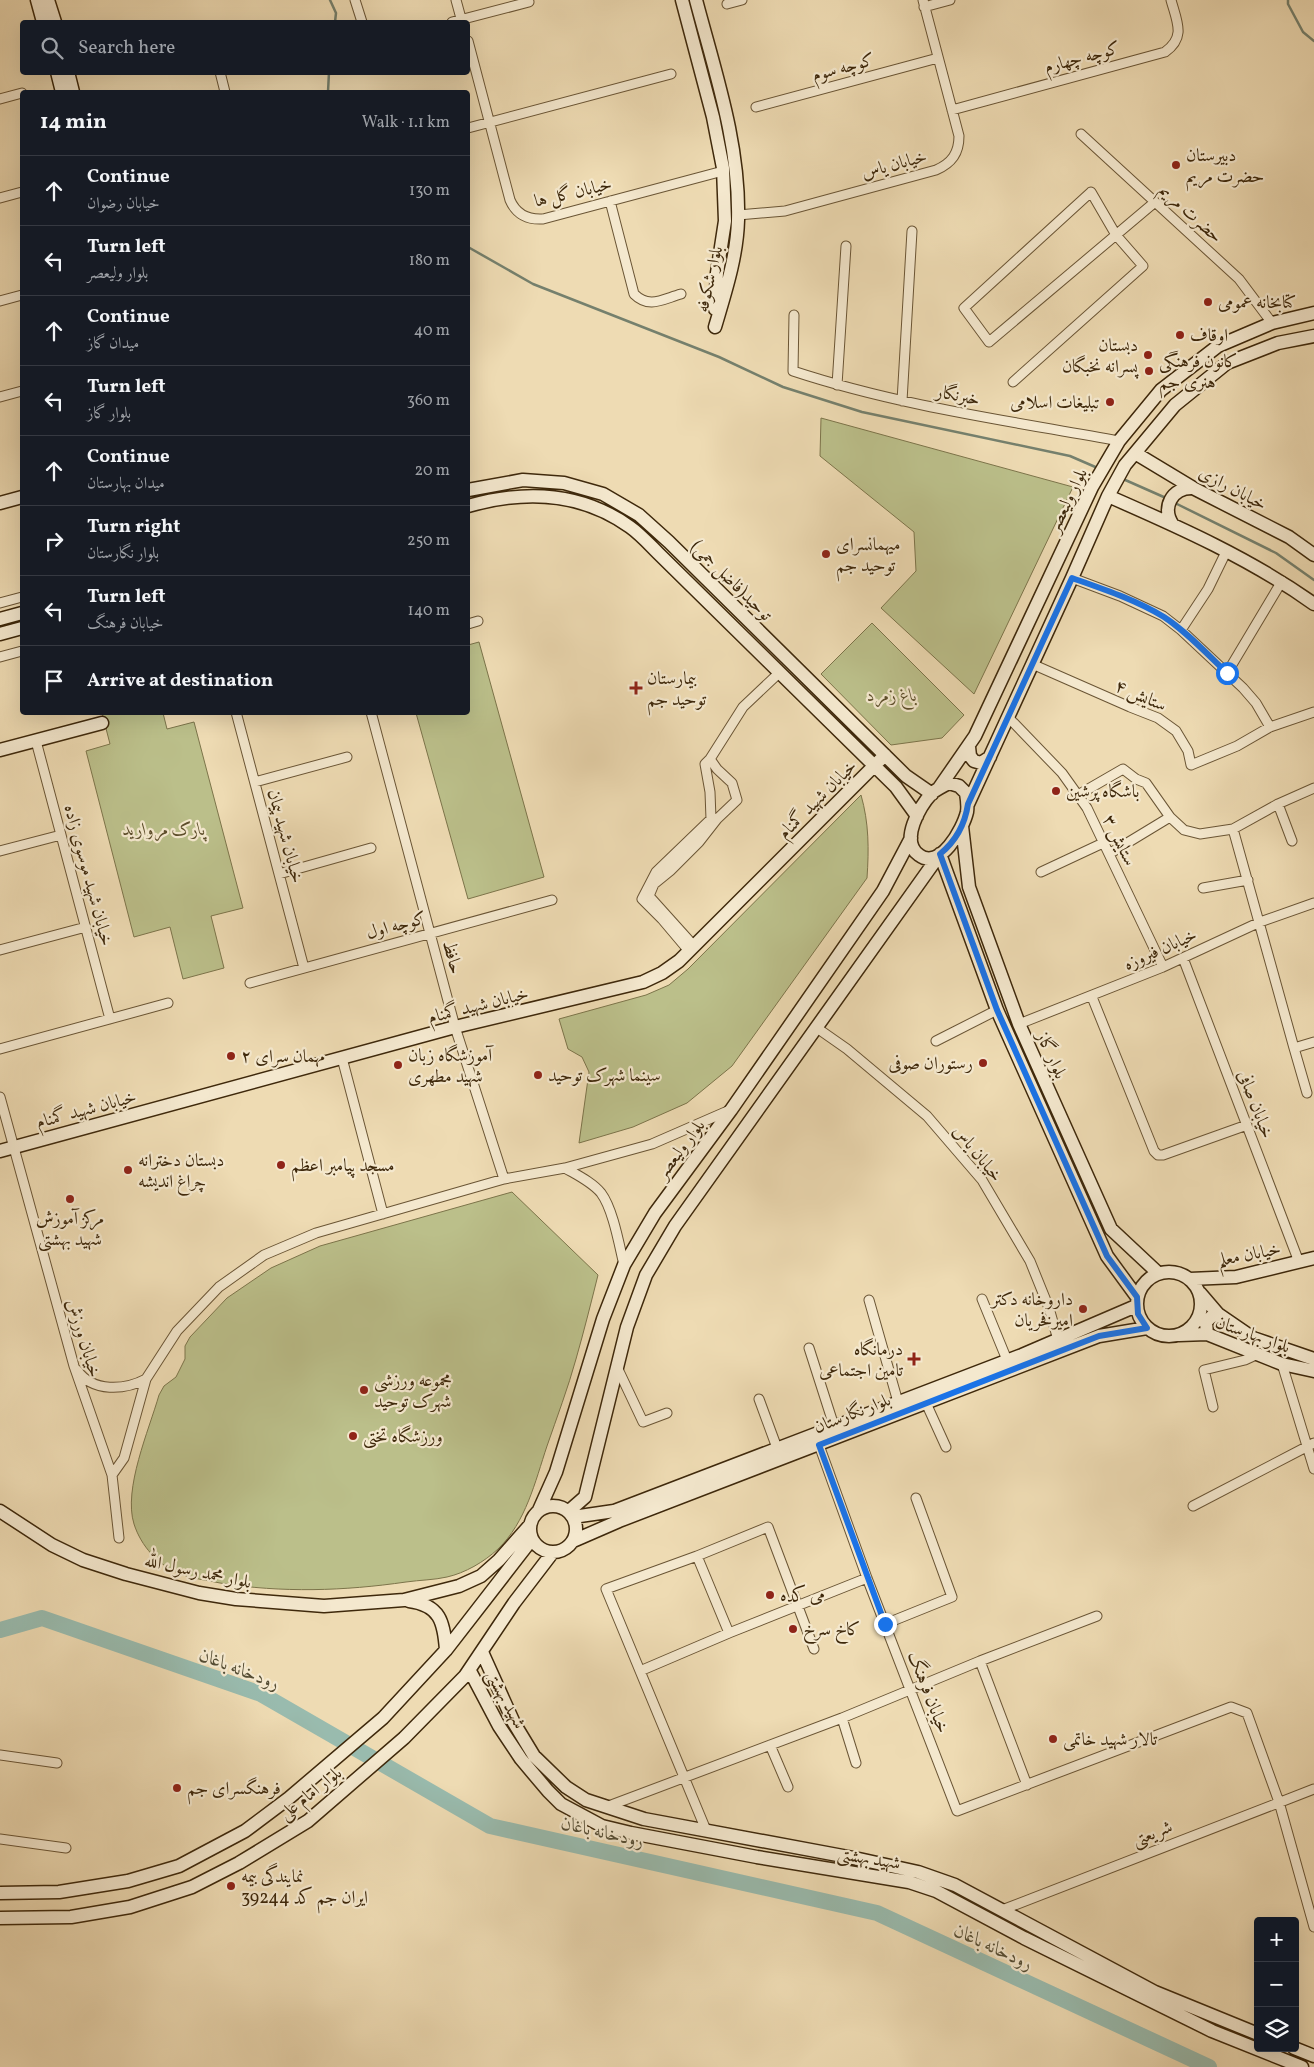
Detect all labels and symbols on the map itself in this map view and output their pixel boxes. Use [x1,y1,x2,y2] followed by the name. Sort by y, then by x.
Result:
[1042,36,1124,83] street label: کوچه چهارم
[809,48,878,91] street label: کوچه سوم
[1186,144,1264,192] place label: دبیرستان حضرت مریم
[859,145,930,186] street label: خیابان یاس
[1170,159,1182,171] marker: دبیرستان حضرت مریم
[532,172,615,215] street label: خیابان گل ها
[1151,179,1227,251] street label: حضرت مریم
[691,244,730,315] street label: بلوار شکوفه
[1218,291,1296,316] place label: کتابخانه عمومی
[1202,296,1214,308] marker: کتابخانه عمومی
[1190,324,1228,349] place label: اوقاف
[1174,329,1186,341] marker: اوقاف
[1062,334,1139,380] place label: دبستان پسرانه نخبگان
[1142,349,1154,361] marker: دبستان پسرانه نخبگان
[1159,350,1238,399] place label: کانون فرهنگی هنری جم
[1143,365,1155,377] marker: کانون فرهنگی هنری جم
[932,379,982,413] street label: خبرنگار
[1010,391,1100,416] place label: تبلیغات اسلامی
[1104,396,1116,408] marker: تبلیغات اسلامی
[1194,461,1271,518] street label: خیابان رازی
[1041,464,1095,539] street label: بلوار ولیعصر
[836,533,901,582] place label: میهمانسرای توحید جم
[685,535,778,628] street label: توحید(فاضل جمی)
[820,548,832,560] marker: میهمانسرای توحید جم
[1216,662,1239,685] route start
[647,667,707,716] place label: بیمارستان توحید جم
[1111,674,1170,719] street label: ستایش ۴
[629,681,643,695] marker: بیمارستان توحید جم
[867,684,918,710] park label: باغ زمرد
[773,755,865,847] street label: خیابان شهید گمنام
[1066,779,1139,805] place label: باشگاه پرشین
[1050,785,1062,797] marker: باشگاه پرشین
[260,787,309,886] street label: خیابان شهید پیمان
[57,802,118,949] street label: خیابان شهید موسوی زاده
[1096,811,1142,870] street label: ستایش ۳
[122,818,207,843] park label: پارک مروارید
[364,906,429,946] street label: کوچه اول
[1120,923,1201,978] street label: خیابان فیروزه
[435,938,468,977] street label: حافظ
[425,982,532,1033] street label: خیابان شهید گمنام
[1028,1026,1072,1083] street label: بلوار گاز
[408,1043,494,1090] place label: آموزشگاه زبان شهید مطهری
[241,1045,325,1070] place label: مهمان سرای ۲
[225,1050,237,1062] marker: مهمان سرای ۲
[888,1052,973,1077] place label: رستوران صوفی
[977,1057,989,1069] marker: رستوران صوفی
[392,1059,404,1071] marker: آموزشگاه زبان شهید مطهری
[548,1064,661,1089] place label: سینما شهرک توحید
[1230,1067,1279,1142] street label: خیابان صافی
[532,1069,544,1081] marker: سینما شهرک توحید
[33,1085,140,1138] street label: خیابان شهید گمنام
[649,1115,712,1187] street label: بلوار ولیعصر
[946,1120,1008,1188] street label: خیابان یاس
[138,1149,224,1196] place label: دبستان دخترانه چراغ اندیشه
[291,1154,395,1182] place label: مسجد پیامبر اعظم
[275,1159,287,1171] marker: مسجد پیامبر اعظم
[122,1164,134,1176] marker: دبستان دخترانه چراغ اندیشه
[64,1193,76,1205] marker: مرکز آموزش شهید بهشتی
[36,1207,104,1253] place label: مرکز آموزش شهید بهشتی
[1215,1237,1284,1278] street label: خیابان معلم
[989,1288,1073,1334] place label: داروخانه دکتر امیرفخریان
[59,1296,106,1381] street label: خیابان ورزش
[1077,1303,1089,1315] marker: داروخانه دکتر امیرفخریان
[1211,1310,1294,1361] street label: بلوار بهارستان
[819,1337,904,1384] place label: درمانگاه تامین اجتماعی
[907,1352,921,1366] marker: درمانگاه تامین اجتماعی
[374,1369,452,1415] place label: مجموعه ورزشی شهرک توحید
[358,1384,370,1396] marker: مجموعه ورزشی شهرک توحید
[810,1387,895,1441] street label: بلوار نگارستان
[363,1424,443,1450] place label: ورزشگاه تختی
[347,1430,359,1442] marker: ورزشگاه تختی
[142,1546,254,1596] street label: بلوار محمد رسول الله
[780,1584,825,1609] place label: می کده
[764,1589,776,1601] marker: می کده
[874,1613,897,1636] route end
[803,1618,860,1645] place label: کاخ سرخ
[787,1623,799,1635] marker: کاخ سرخ
[195,1643,283,1697] water label: رودخانه باغان
[900,1647,956,1737] street label: خیابان فرهنگ
[478,1666,531,1734] street label: شهید بهشتی
[1063,1728,1158,1753] place label: تالار شهید خاتمی
[1047,1733,1059,1745] marker: تالار شهید خاتمی
[274,1761,349,1828] street label: بلوار امام علی
[187,1776,281,1805] place label: فرهنگسرای جم
[171,1782,183,1794] marker: فرهنگسرای جم
[558,1811,647,1855] water label: رودخانه باغان
[1129,1815,1176,1854] street label: شریعتی
[835,1842,902,1877] street label: شهید بهشتی
[241,1862,368,1914] place label: نمایندگی بیمه ایران جم کد 39244
[225,1880,237,1892] marker: نمایندگی بیمه ایران جم کد 39244
[949,1918,1037,1977] water label: رودخانه باغان

